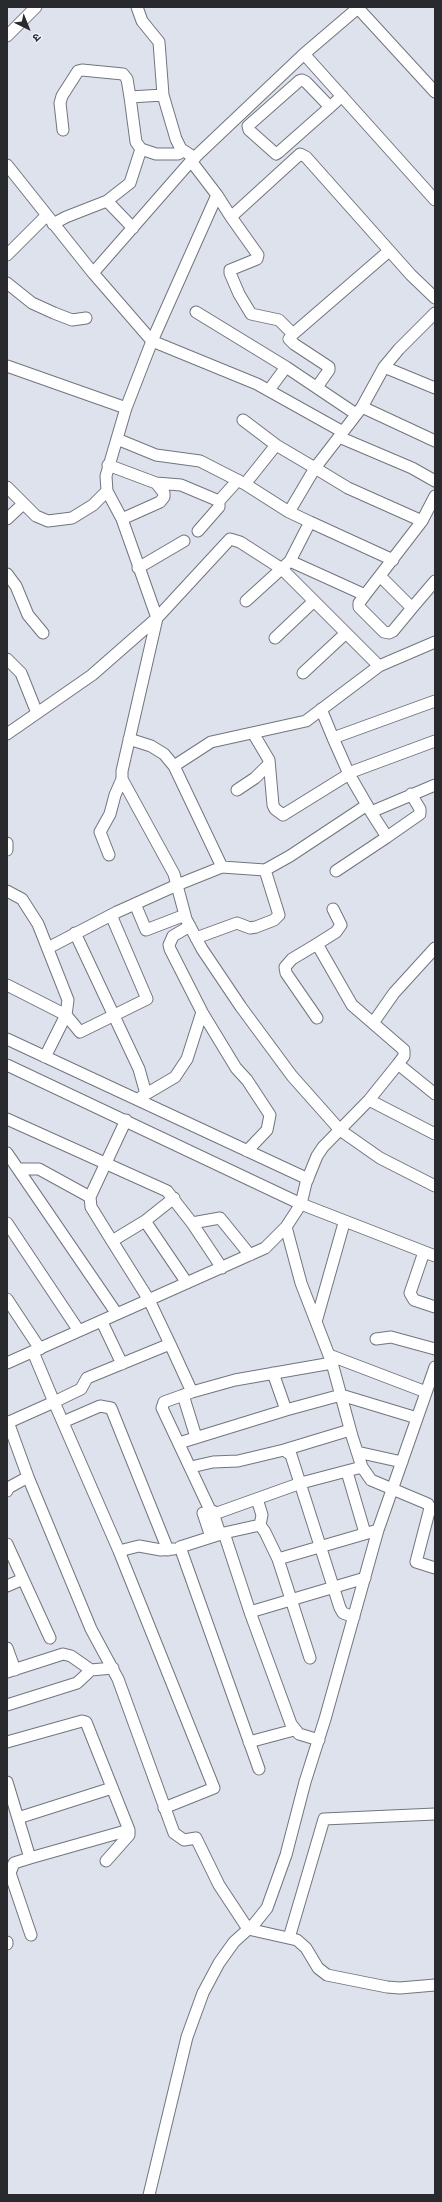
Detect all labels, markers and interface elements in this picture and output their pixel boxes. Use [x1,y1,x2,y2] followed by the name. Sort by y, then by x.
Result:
[8,8,48,48] north arrow
[30,30,43,44] text: उ

